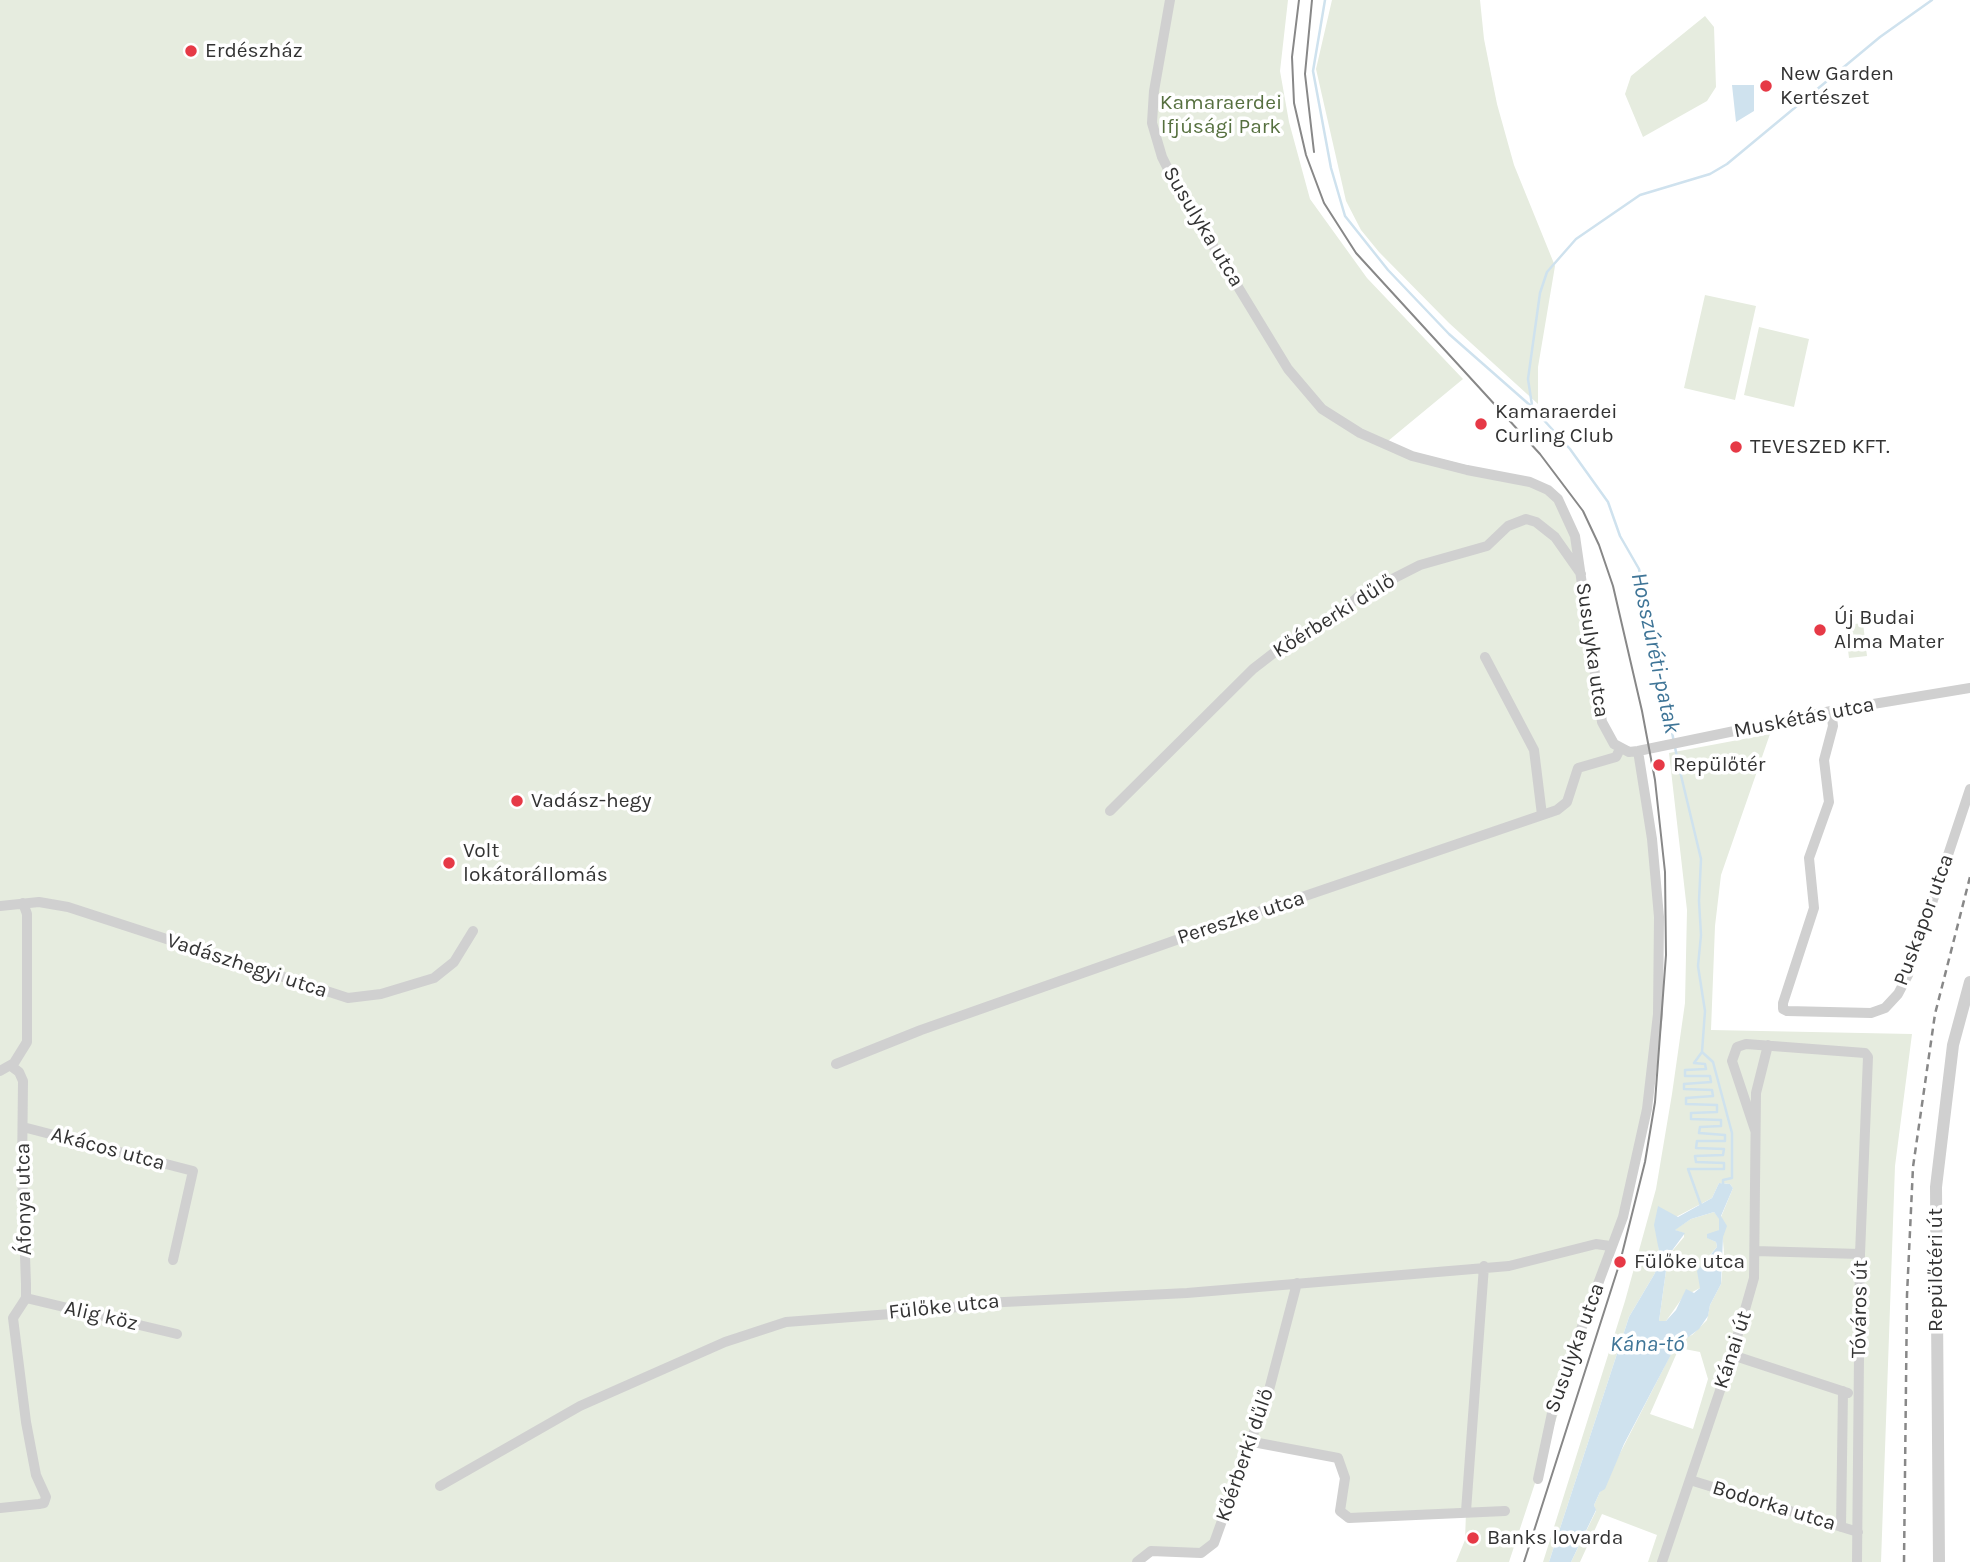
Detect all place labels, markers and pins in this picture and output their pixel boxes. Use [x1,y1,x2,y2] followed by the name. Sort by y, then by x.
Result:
[205,38,303,64] place label: Erdészház
[183,43,199,59] marker: Erdészház
[1780,61,1894,111] place label: New Garden Kertészet
[1758,78,1774,94] marker: New Garden Kertészet
[1495,399,1618,449] place label: Kamaraerdei Curling Club
[1473,416,1489,432] marker: Kamaraerdei Curling Club
[1750,434,1890,460] place label: TEVESZED KFT.
[1728,439,1744,455] marker: TEVESZED KFT.
[1834,605,1944,655] place label: Új Budai Alma Mater
[1812,622,1828,638] marker: Új Budai Alma Mater
[1673,752,1765,778] place label: Repülőtér
[1651,757,1667,773] marker: Repülőtér
[531,788,651,814] place label: Vadász-hegy
[509,793,525,809] marker: Vadász-hegy
[463,838,608,888] place label: Volt lokátorállomás
[441,855,457,871] marker: Volt lokátorállomás
[1634,1249,1745,1275] place label: Fülőke utca
[1612,1254,1628,1270] marker: Fülőke utca
[1487,1525,1623,1551] place label: Banks lovarda
[1465,1530,1481,1546] marker: Banks lovarda

